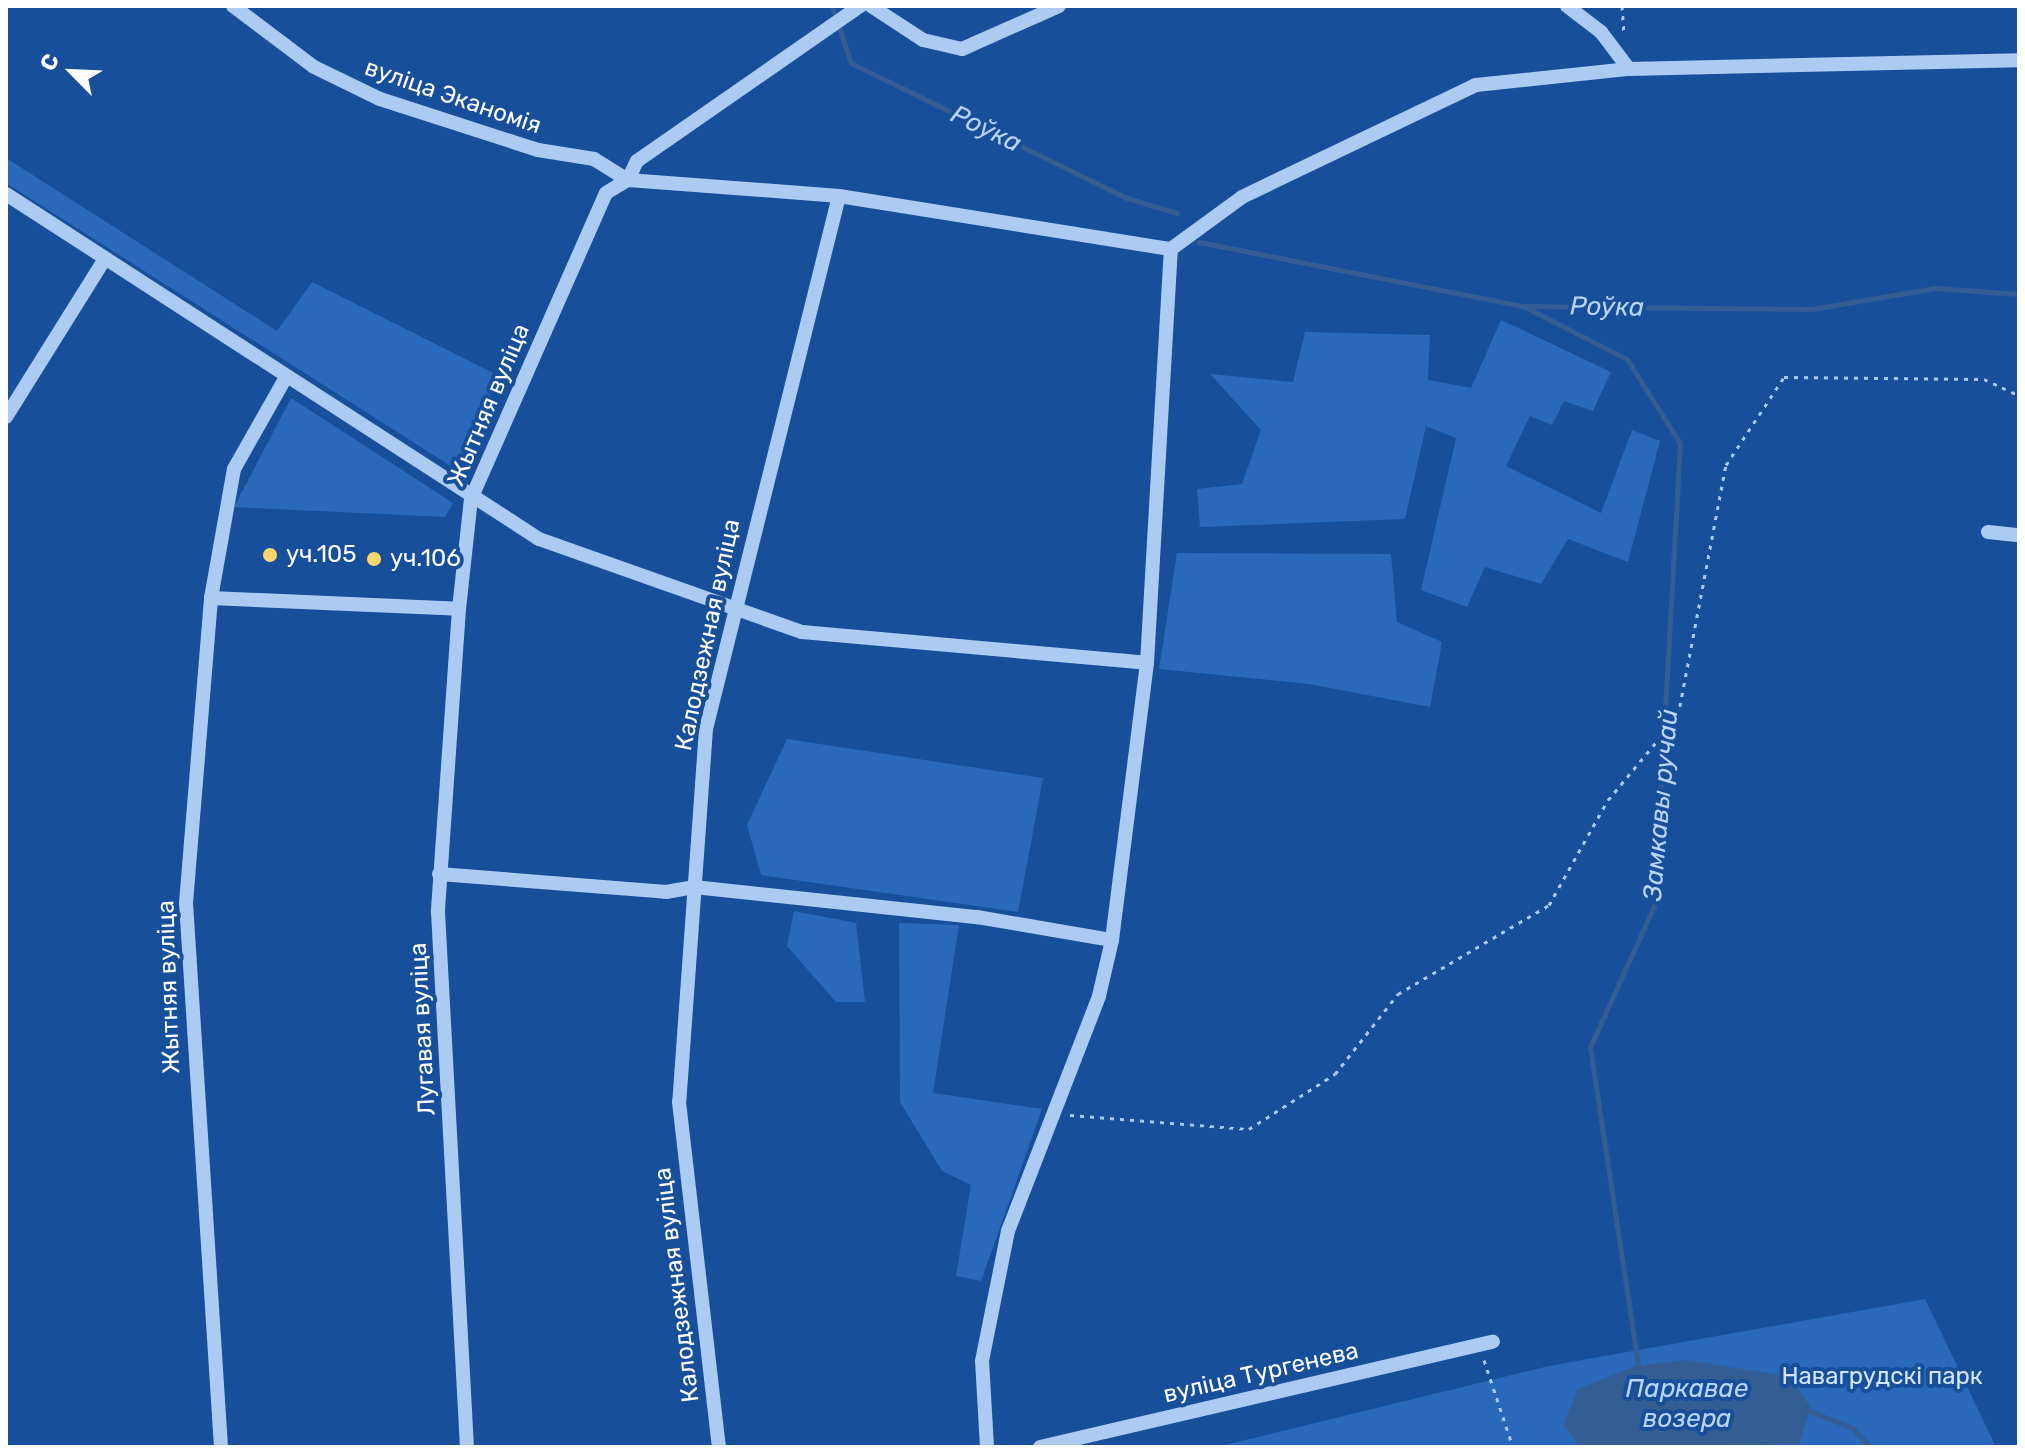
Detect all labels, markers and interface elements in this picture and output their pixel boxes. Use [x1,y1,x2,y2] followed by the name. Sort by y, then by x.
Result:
[32,32,112,112] north arrow
[34,49,65,75] text: С
[361,53,545,141] street label: вуліца Эканомія
[946,99,1026,159] water label: Роўка
[1570,291,1644,323] water label: Роўка
[442,320,536,490] street label: Жытняя вуліца
[669,517,747,753] street label: Калодзежная вуліца
[286,541,357,569] place label: уч.105
[390,545,461,573] place label: уч.106
[261,546,279,564] marker: уч.105
[365,550,383,568] marker: уч.106
[1637,708,1685,902] water label: Замкавы ручай
[152,900,186,1074] street label: Жытняя вуліца
[404,942,442,1116] street label: Лугавая вуліца
[648,1166,706,1404] street label: Калодзежная вуліца
[1161,1337,1361,1409] street label: вуліца Тургенева
[1781,1363,1983,1391] park label: Навагрудскі парк
[1626,1373,1748,1434] water label: Паркавае возера

